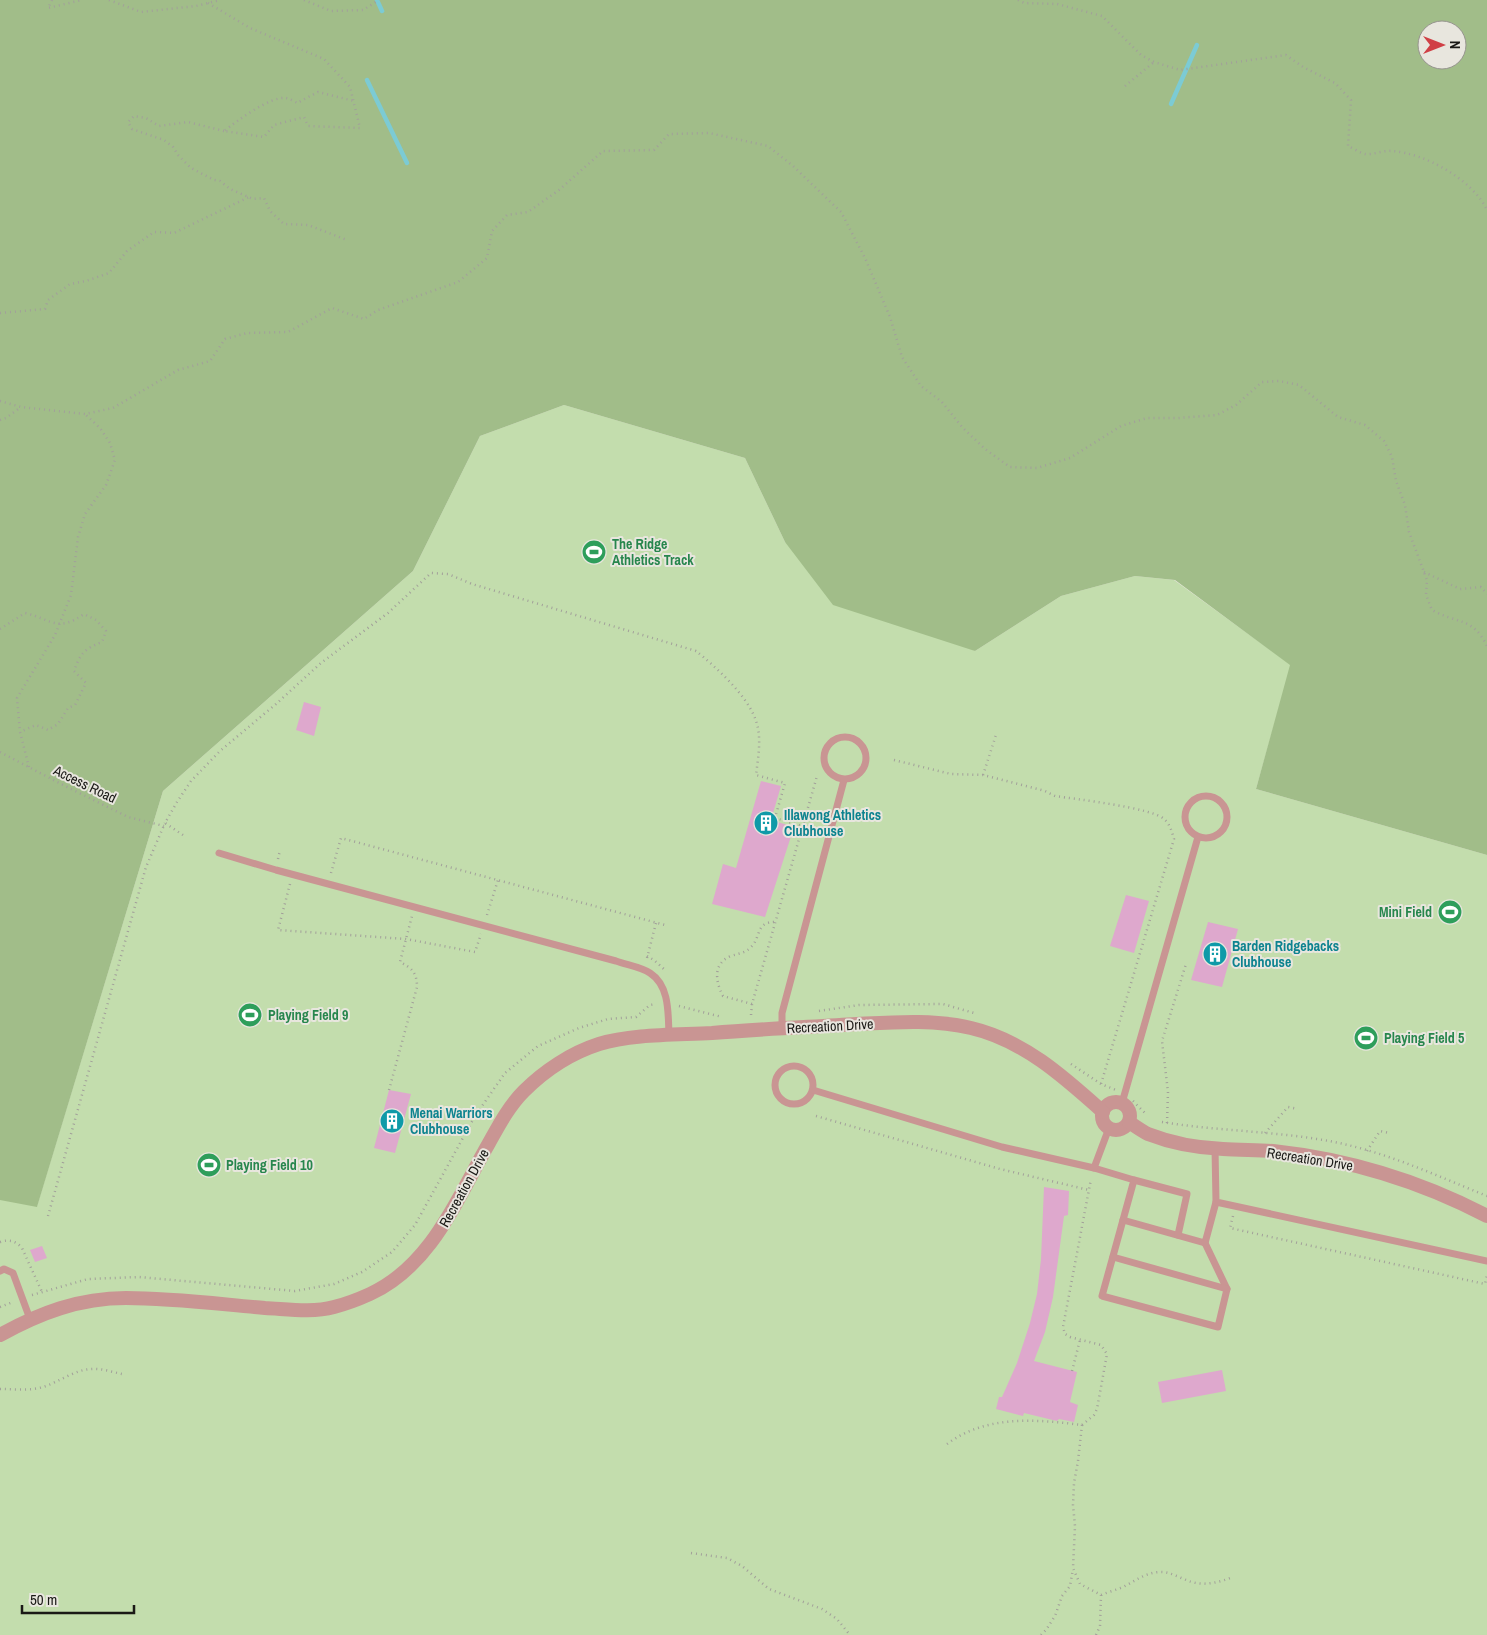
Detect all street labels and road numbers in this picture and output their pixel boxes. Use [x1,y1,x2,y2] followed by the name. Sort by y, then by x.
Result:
[50,761,119,807] street label: Access Road
[786,1015,874,1037] street label: Recreation Drive
[1266,1143,1354,1175] street label: Recreation Drive
[435,1146,493,1230] street label: Recreation Drive

